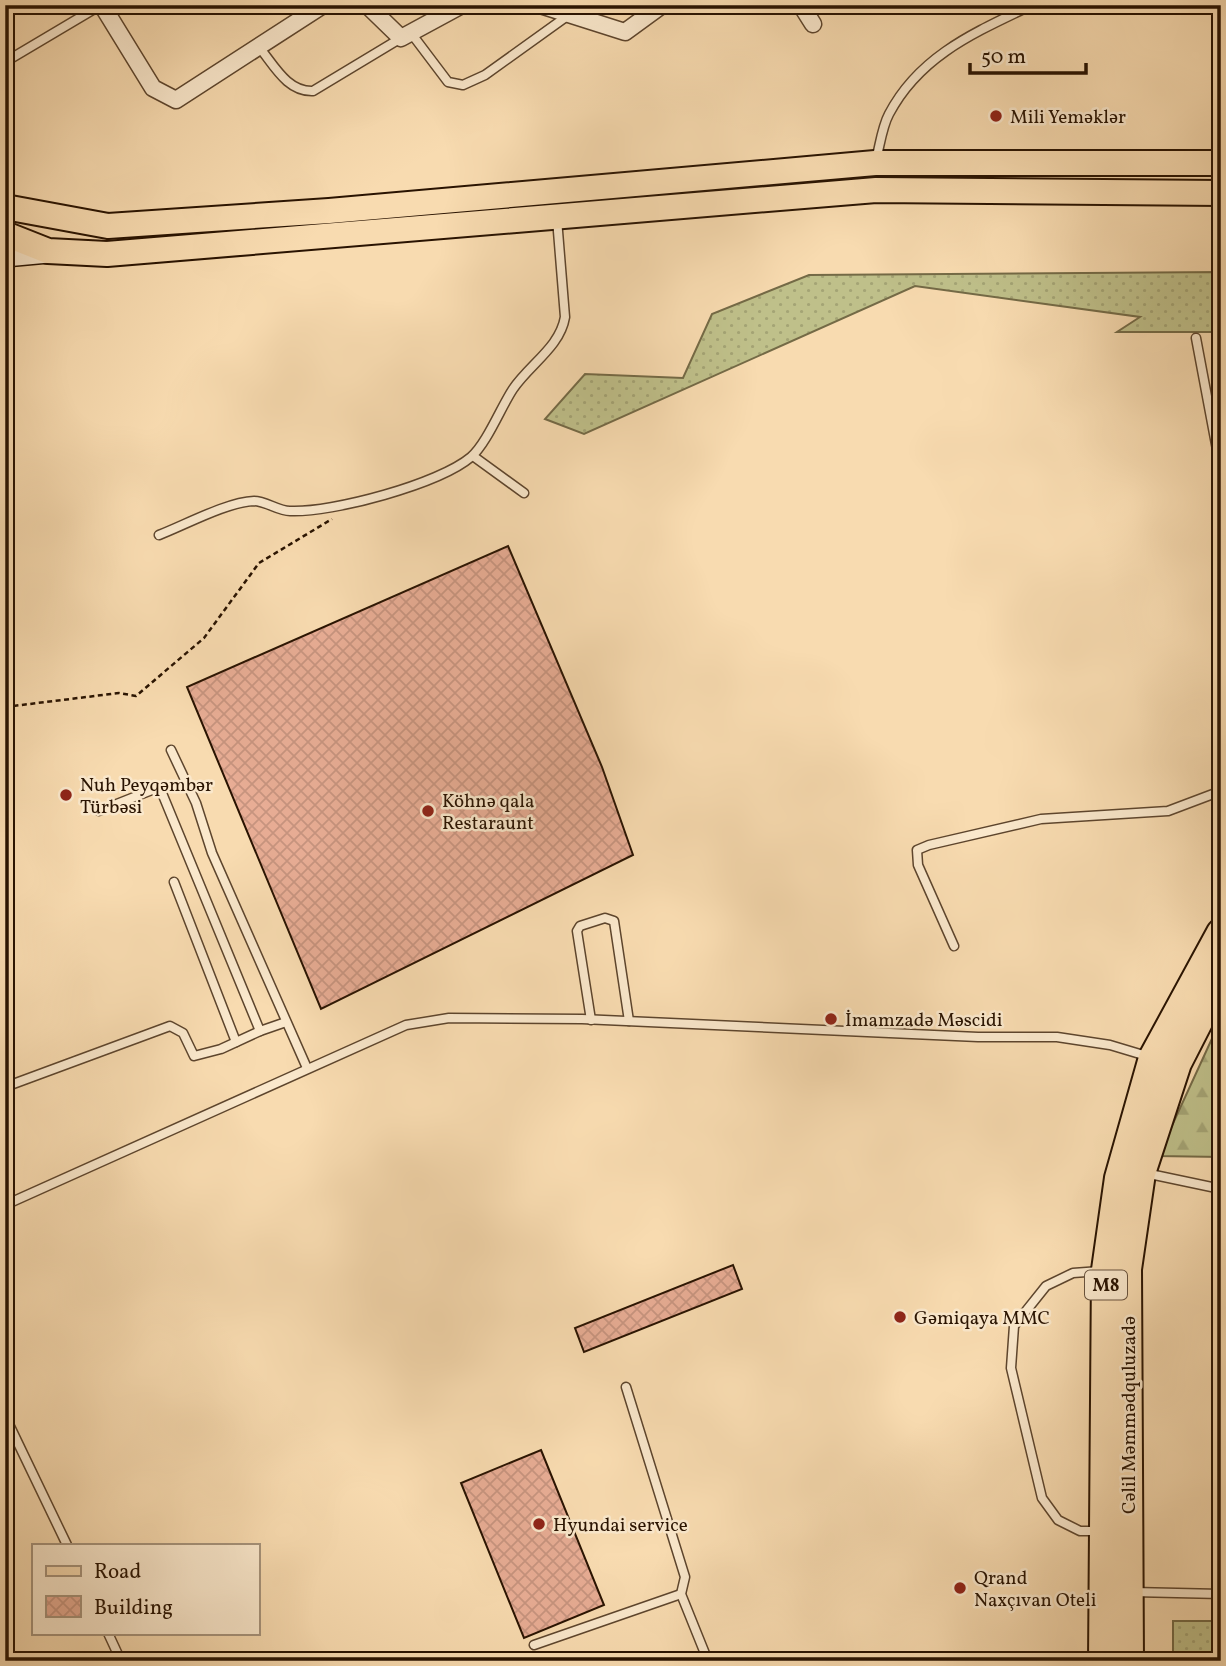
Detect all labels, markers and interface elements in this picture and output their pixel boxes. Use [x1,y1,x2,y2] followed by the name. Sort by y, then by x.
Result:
[970,32,1086,76] scale bar
[981,43,1026,72] text: 50 m
[1010,105,1126,131] place label: Mili Yeməklər
[988,108,1004,124] marker: Mili Yeməklər
[80,773,213,821] place label: Nuh Peyqəmbər Türbəsi
[58,787,74,803] marker: Nuh Peyqəmbər Türbəsi
[442,789,535,837] place label: Köhnə qala Restaraunt
[420,803,436,819] marker: Köhnə qala Restaraunt
[845,1008,1003,1034] place label: İmamzadə Məscidi
[823,1011,839,1027] marker: İmamzadə Məscidi
[1085,1270,1127,1300] road number: M8
[914,1306,1050,1332] place label: Gəmiqaya MMC
[892,1309,908,1325] marker: Gəmiqaya MMC
[1117,1316,1143,1514] street label: Cəlil Məmmədquluzadə
[553,1513,688,1539] place label: Hyundai service
[531,1516,547,1532] marker: Hyundai service
[32,1544,259,1634] legend
[94,1558,141,1587] text: Road
[974,1566,1097,1614] place label: Qrand Naxçıvan Oteli
[952,1580,968,1596] marker: Qrand Naxçıvan Oteli
[94,1594,173,1623] text: Building

